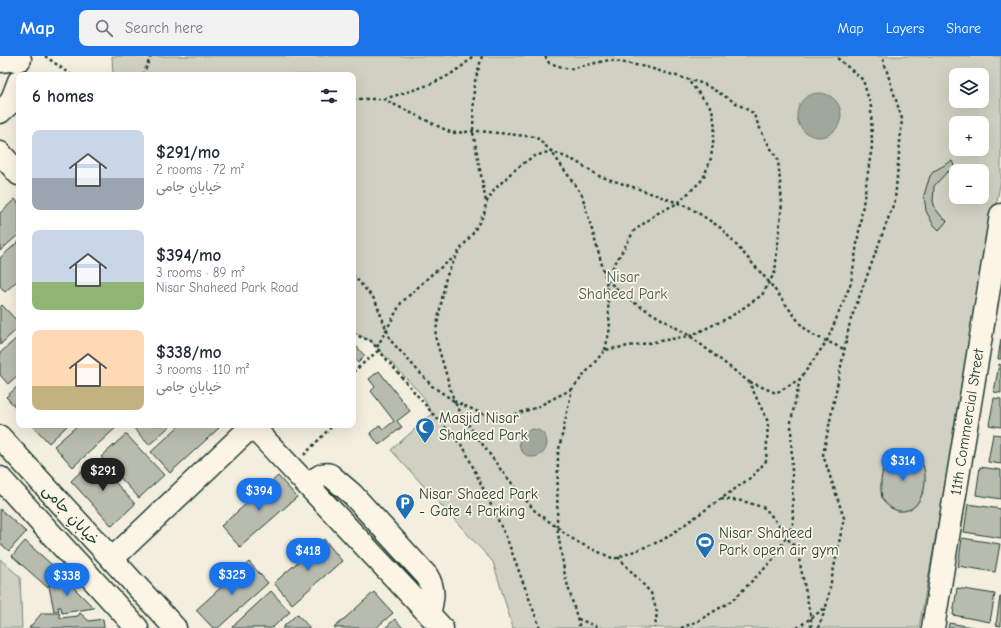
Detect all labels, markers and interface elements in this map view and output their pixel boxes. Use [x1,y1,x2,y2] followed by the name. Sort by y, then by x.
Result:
[79,10,359,46] search box
[20,17,55,39] text: Map
[93,17,115,39] icon: search
[125,19,203,37] text: Search here
[837,20,864,37] text: Map
[886,20,924,37] text: Layers
[946,20,981,37] text: Share
[949,68,989,204] map controls
[949,68,989,108] button: layers
[318,85,340,107] icon: filters
[32,87,94,106] text: 6 homes
[949,116,989,156] button: +
[156,143,220,162] text: $291/mo
[64,146,112,194] icon: home
[156,162,244,177] text: 2 rooms · 72 m²
[949,164,989,204] button: −
[156,179,222,194] text: خیابانِ جامی
[64,246,112,294] icon: home
[156,246,221,265] text: $394/mo
[156,265,245,280] text: 3 rooms · 89 m²
[579,268,668,303] park label: Nisar Shaheed Park
[156,280,298,295] text: Nisar Shaheed Park Road
[156,343,221,362] text: $338/mo
[64,346,112,394] icon: home
[947,347,988,497] street label: 11th Commercial Street
[156,362,249,377] text: 3 rooms · 110 m²
[156,379,222,394] text: خیابانِ جامی
[439,409,529,444] place label: Masjid Nisar Shaheed Park
[414,416,436,444] mosque icon: Masjid Nisar Shaheed Park
[879,448,927,482] pin: $314
[890,453,916,468] text: $314
[79,458,127,492] pin: $291
[90,463,116,478] text: $291
[235,478,283,512] pin: $394
[38,481,103,550] street label: خیابانِ جامی
[245,483,273,498] text: $394
[419,485,539,520] place label: Nisar Shaeed Park - Gate 4 Parking
[394,492,416,520] parking icon: Nisar Shaeed Park - Gate 4 Parking
[719,524,839,559] place label: Nisar Shaheed Park open air gym
[694,531,716,559] sports icon: Nisar Shaheed Park open air gym
[284,538,332,572] pin: $418
[295,543,321,558] text: $418
[208,562,256,596] pin: $325
[43,563,91,597] pin: $338
[218,567,246,582] text: $325
[53,568,81,583] text: $338

